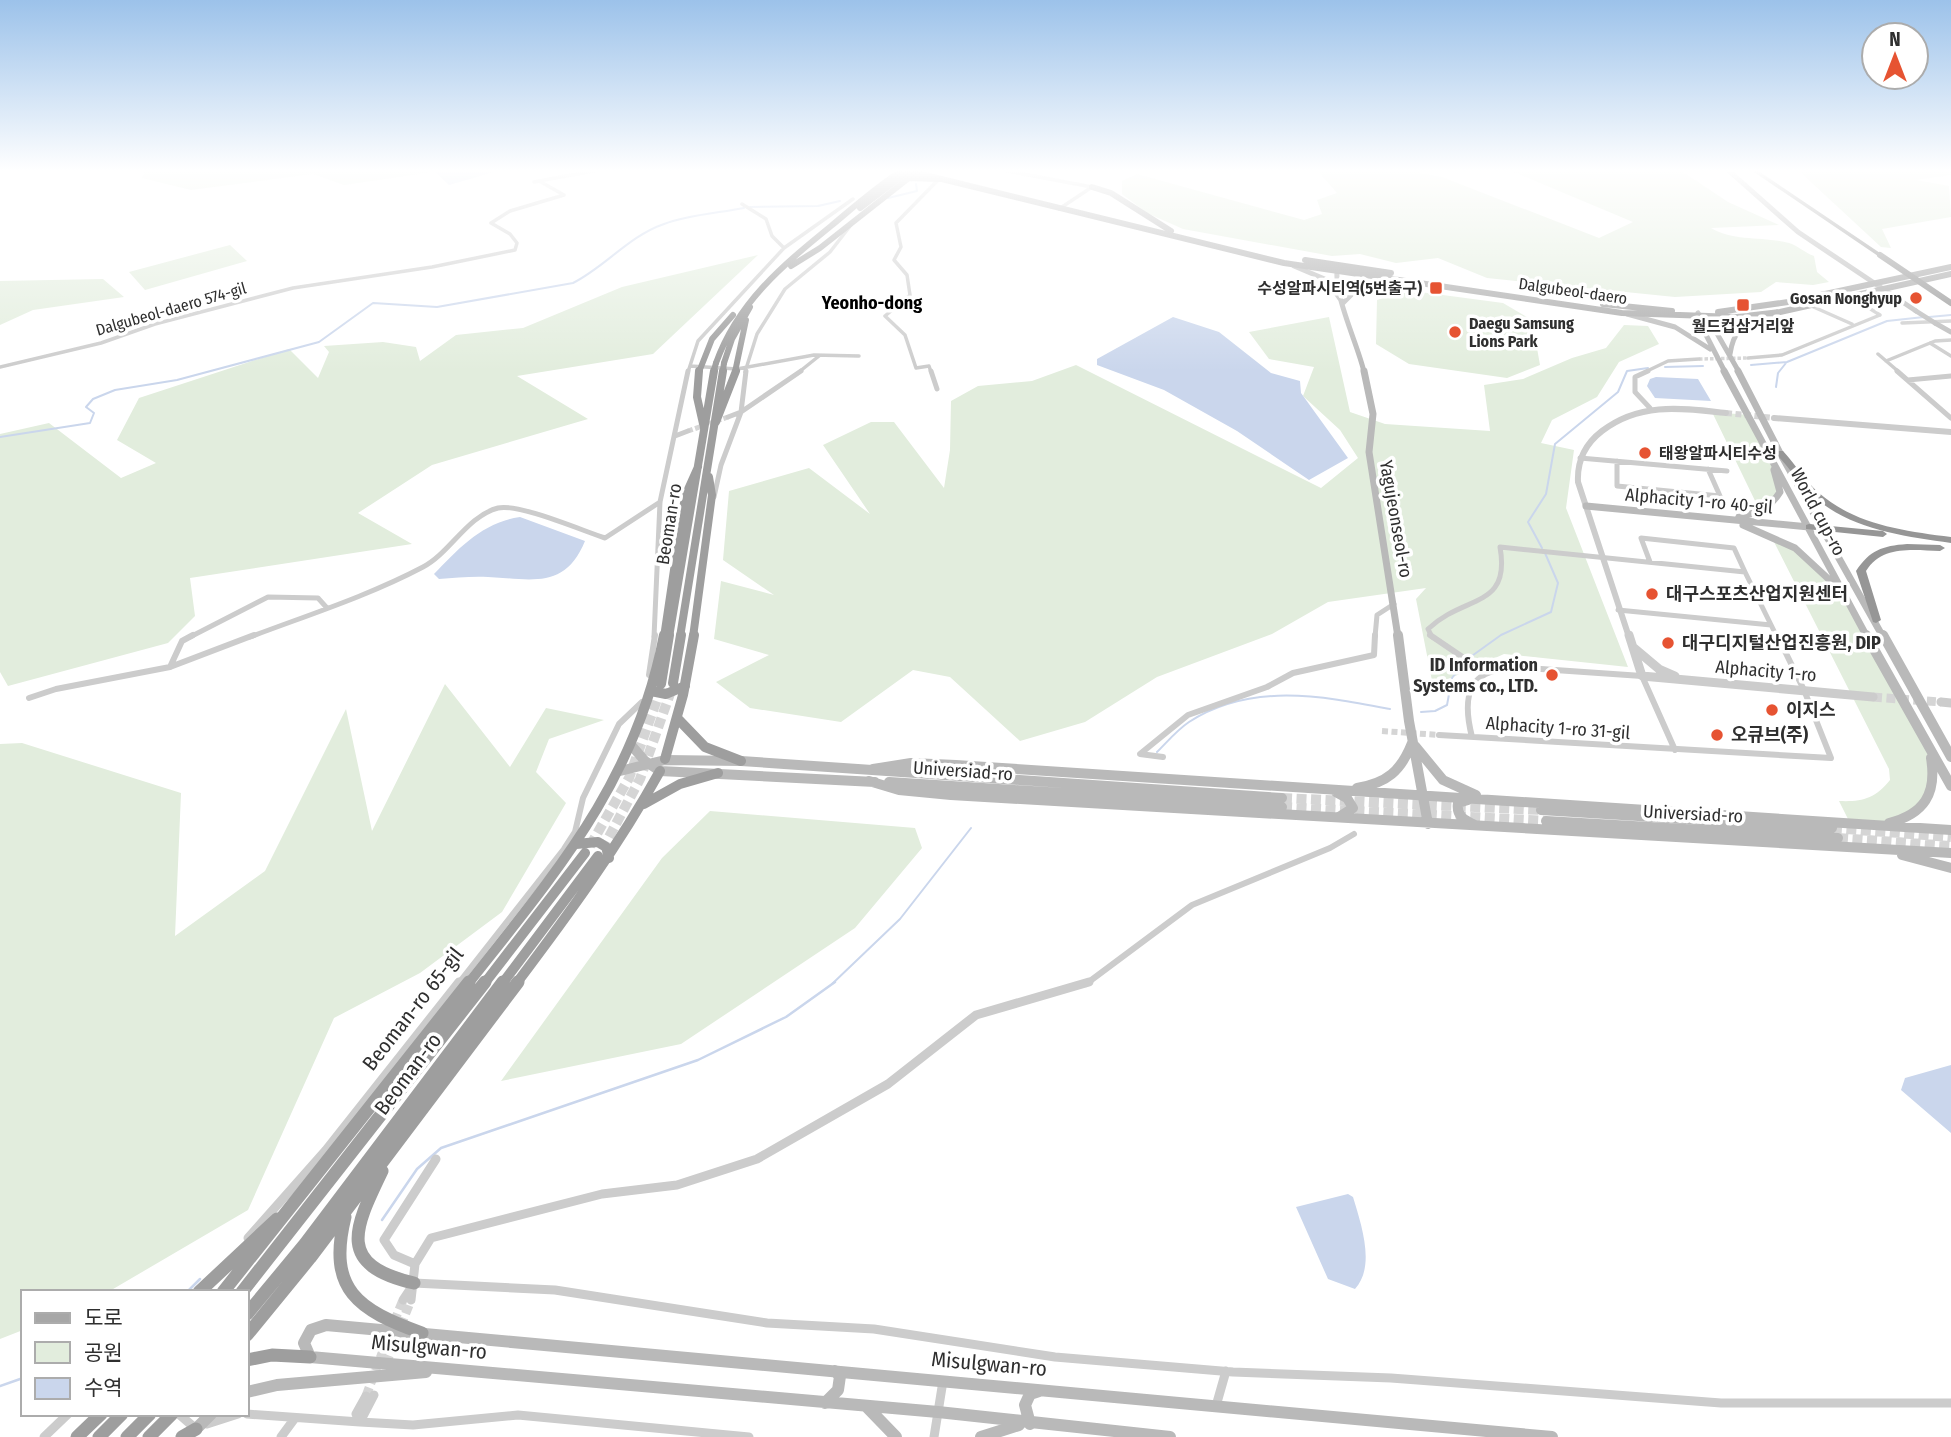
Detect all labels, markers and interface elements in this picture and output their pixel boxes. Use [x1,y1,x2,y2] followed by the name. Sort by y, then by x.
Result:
[1860,21,1930,91] north arrow
[1889,28,1901,51] text: N
[1517,274,1629,308] street label: Dalgubeol-daero
[94,278,248,340] street label: Dalgubeol-daero 574-gil
[1257,279,1422,298] place label: 수성알파시티역(5번출구)
[1428,280,1444,296] marker: 수성알파시티역(5번출구)
[1790,289,1902,308] place label: Gosan Nonghyup
[1908,290,1924,306] marker: Gosan Nonghyup
[821,292,922,314] district label: Yeonho-dong
[1735,297,1751,313] marker: 월드컵삼거리앞
[1469,314,1574,351] place label: Daegu Samsung Lions Park
[1691,317,1795,336] place label: 월드컵삼거리앞
[1447,324,1463,340] marker: Daegu Samsung Lions Park
[1659,444,1777,463] place label: 태왕알파시티수성
[1637,445,1653,461] marker: 태왕알파시티수성
[1375,459,1417,579] street label: Yagujeonseol-ro
[1786,464,1850,560] street label: World cup-ro
[652,482,686,566] street label: Beoman-ro
[1624,484,1774,518] street label: Alphacity 1-ro 40-gil
[1666,583,1848,605] place label: 대구스포츠산업지원센터
[1644,586,1660,602] marker: 대구스포츠산업지원센터
[1682,632,1881,654] place label: 대구디지털산업진흥원, DIP
[1660,635,1676,651] marker: 대구디지털산업진흥원, DIP
[1413,654,1538,697] place label: ID Information Systems co., LTD.
[1715,656,1817,686] street label: Alphacity 1-ro
[1544,667,1560,683] marker: ID Information Systems co., LTD.
[1786,699,1836,721] place label: 이지스
[1764,702,1780,718] marker: 이지스
[1485,712,1631,744] street label: Alphacity 1-ro 31-gil
[1731,724,1809,746] place label: 오큐브(주)
[1709,727,1725,743] marker: 오큐브(주)
[912,757,1014,785] street label: Universiad-ro
[1642,800,1744,828] street label: Universiad-ro
[357,942,469,1076] street label: Beoman-ro 65-gil
[369,1028,447,1120] street label: Beoman-ro
[21,1290,248,1416] legend
[84,1305,123,1331] text: 도로
[370,1329,488,1365] street label: Misulgwan-ro
[84,1340,123,1366] text: 공원
[930,1346,1048,1382] street label: Misulgwan-ro
[84,1375,123,1401] text: 수역

